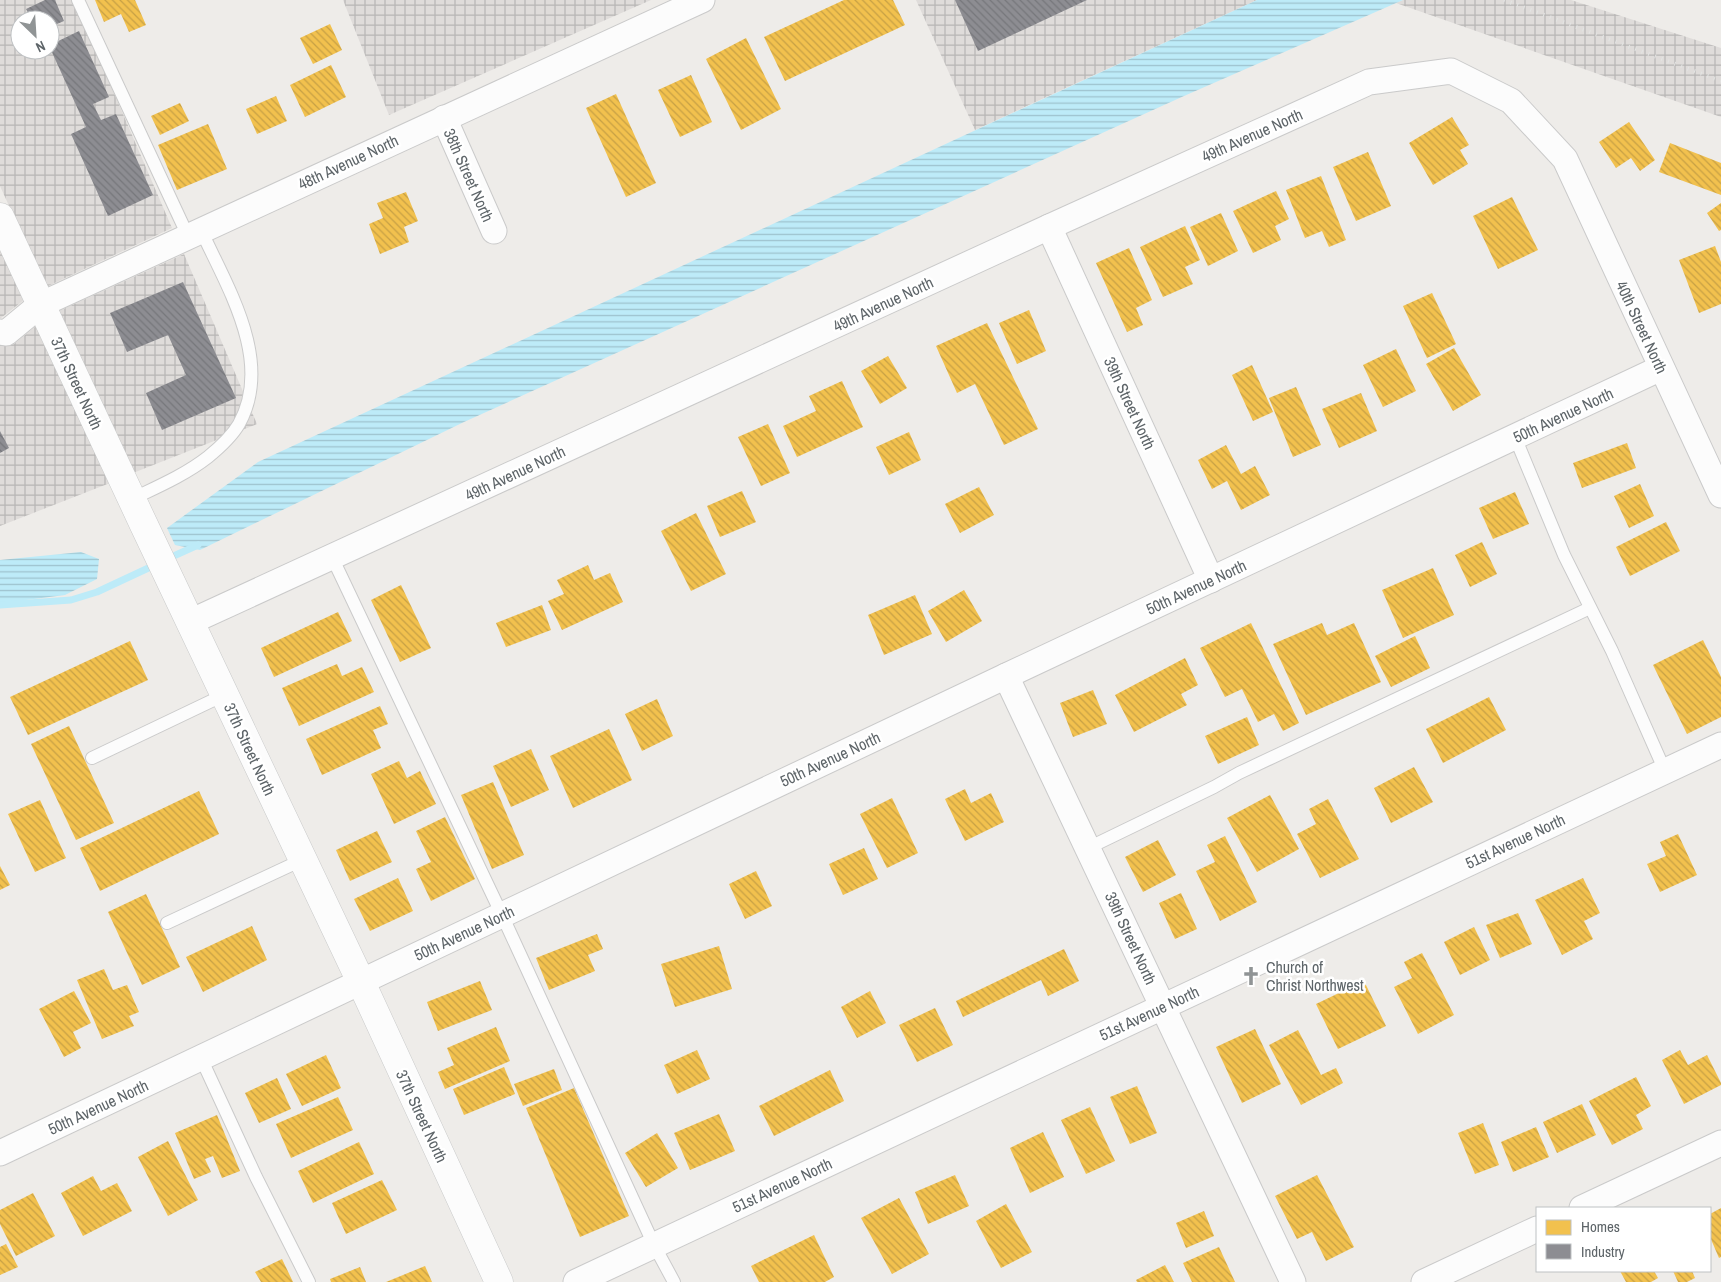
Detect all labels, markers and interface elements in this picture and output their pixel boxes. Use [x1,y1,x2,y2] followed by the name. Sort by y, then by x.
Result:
[10,10,60,60] north arrow
[33,37,48,57] text: N
[1198,103,1306,167] street label: 49th Avenue North
[439,125,499,225] street label: 38th Street North
[294,129,402,195] street label: 48th Avenue North
[829,271,937,337] street label: 49th Avenue North
[1611,277,1673,377] street label: 40th Street North
[46,333,108,433] street label: 37th Street North
[1099,353,1161,453] street label: 39th Street North
[1509,382,1617,448] street label: 50th Avenue North
[461,440,569,506] street label: 49th Avenue North
[1142,554,1250,620] street label: 50th Avenue North
[219,699,281,799] street label: 37th Street North
[776,726,884,792] street label: 50th Avenue North
[1462,808,1568,874] street label: 51st Avenue North
[1100,888,1162,988] street label: 39th Street North
[410,900,518,966] street label: 50th Avenue North
[1266,956,1364,996] place label: Church of Christ Northwest
[1240,965,1262,987] church icon: Church of Christ Northwest
[1096,980,1202,1046] street label: 51st Avenue North
[391,1066,453,1166] street label: 37th Street North
[44,1074,152,1140] street label: 50th Avenue North
[729,1152,835,1218] street label: 51st Avenue North
[1536,1207,1711,1272] legend
[1581,1216,1620,1237] text: Homes
[1581,1241,1626,1262] text: Industry

